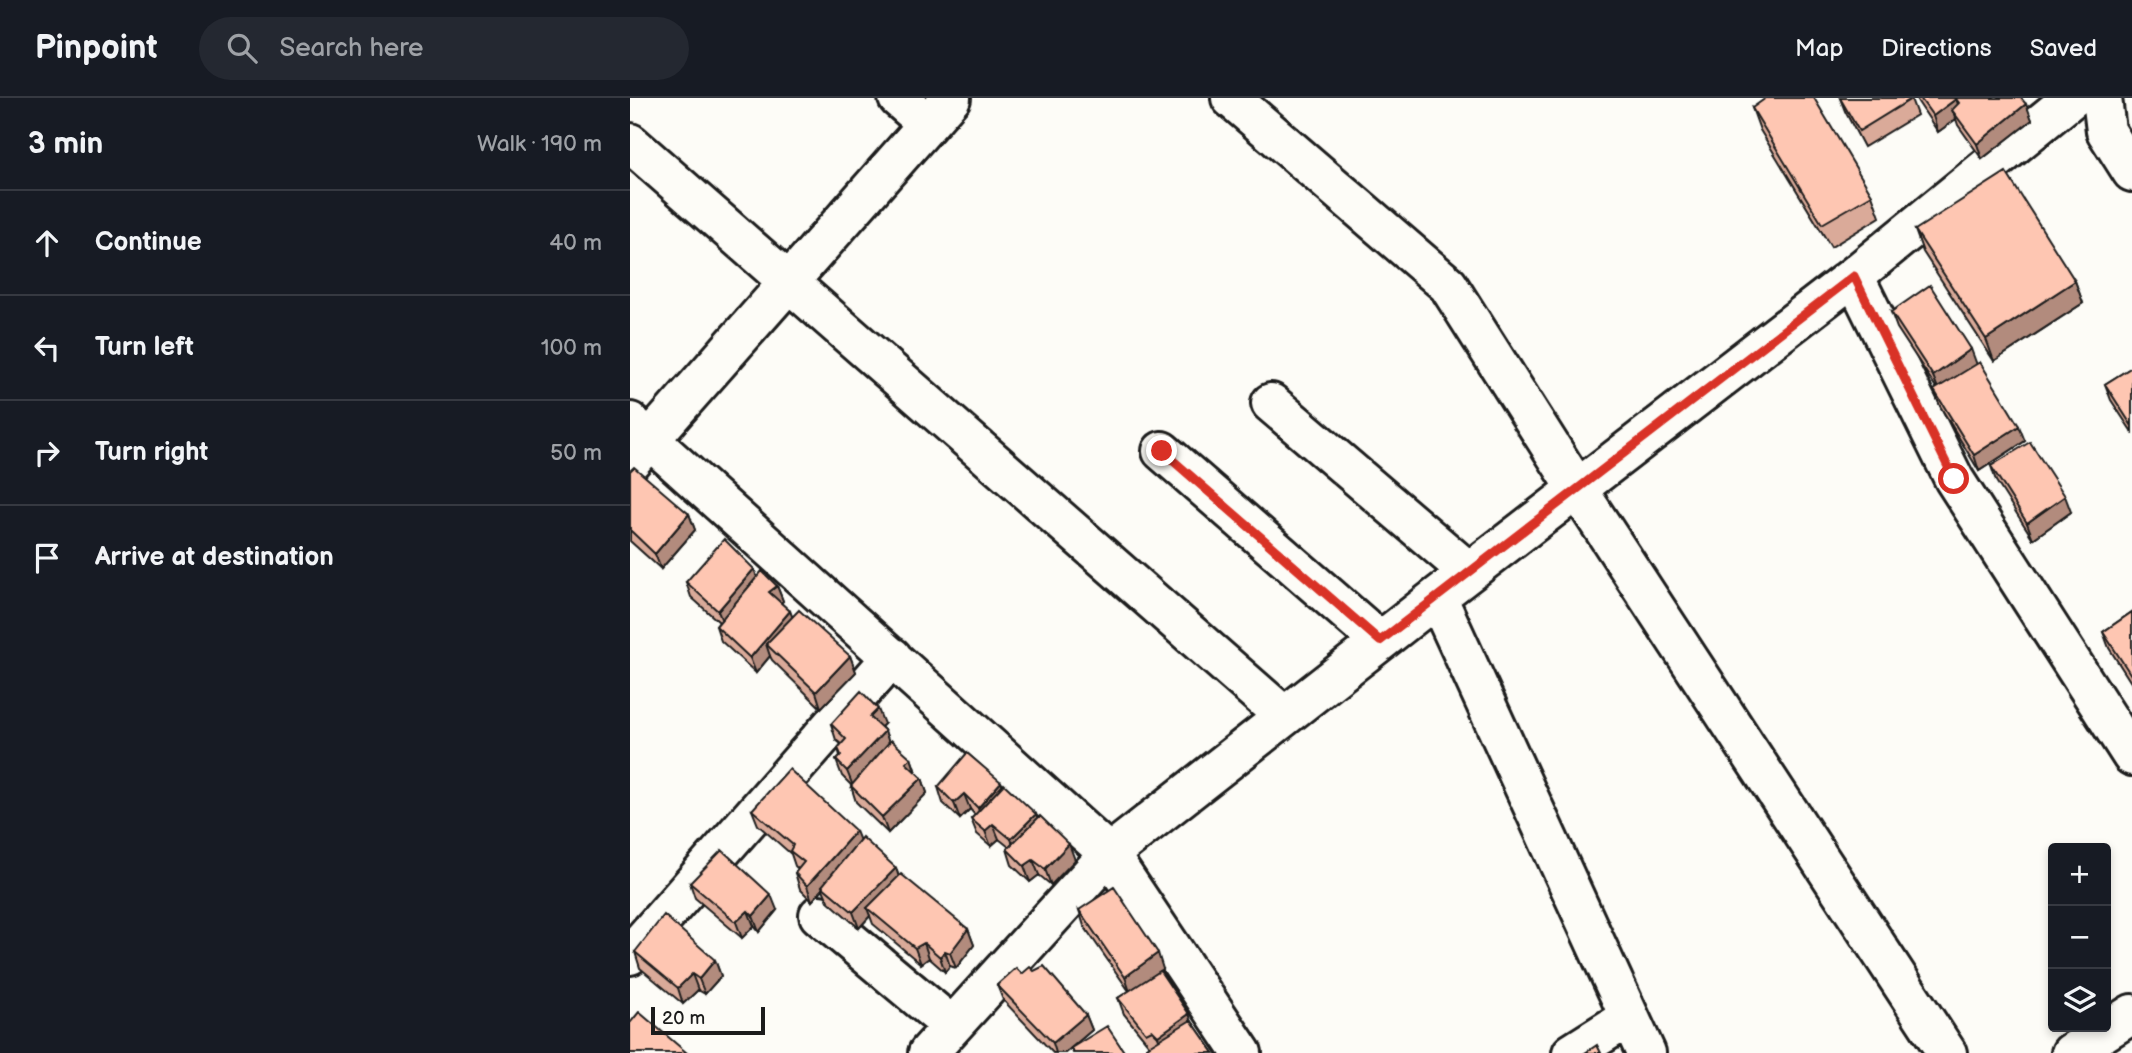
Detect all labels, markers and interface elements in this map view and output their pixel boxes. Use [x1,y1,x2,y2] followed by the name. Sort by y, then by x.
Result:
[199,17,689,80] search box
[35,28,157,68] text: Pinpoint
[223,29,261,67] icon: search
[279,33,423,64] text: Search here
[1795,34,1843,63] text: Map
[1881,34,1992,63] text: Directions
[2030,34,2097,63] text: Saved
[28,126,103,162] text: 3 min
[477,130,602,158] text: Walk · 190 m
[28,224,66,262] icon: ahead
[95,227,202,258] text: Continue
[549,229,602,257] text: 40 m
[28,329,66,367] icon: left
[95,332,194,363] text: Turn left
[541,334,602,362] text: 100 m
[28,434,66,472] icon: right
[1146,435,1177,466] route end
[95,437,208,468] text: Turn right
[550,439,602,467] text: 50 m
[1938,463,1969,494] route start
[28,539,66,577] icon: arrive
[95,542,334,573] text: Arrive at destination
[2048,843,2111,1032] map controls
[2048,843,2111,906] button: +
[2048,906,2111,969] button: −
[2048,969,2111,1032] button: layers
[651,1004,765,1036] scale bar
[662,1007,705,1030] text: 20 m

